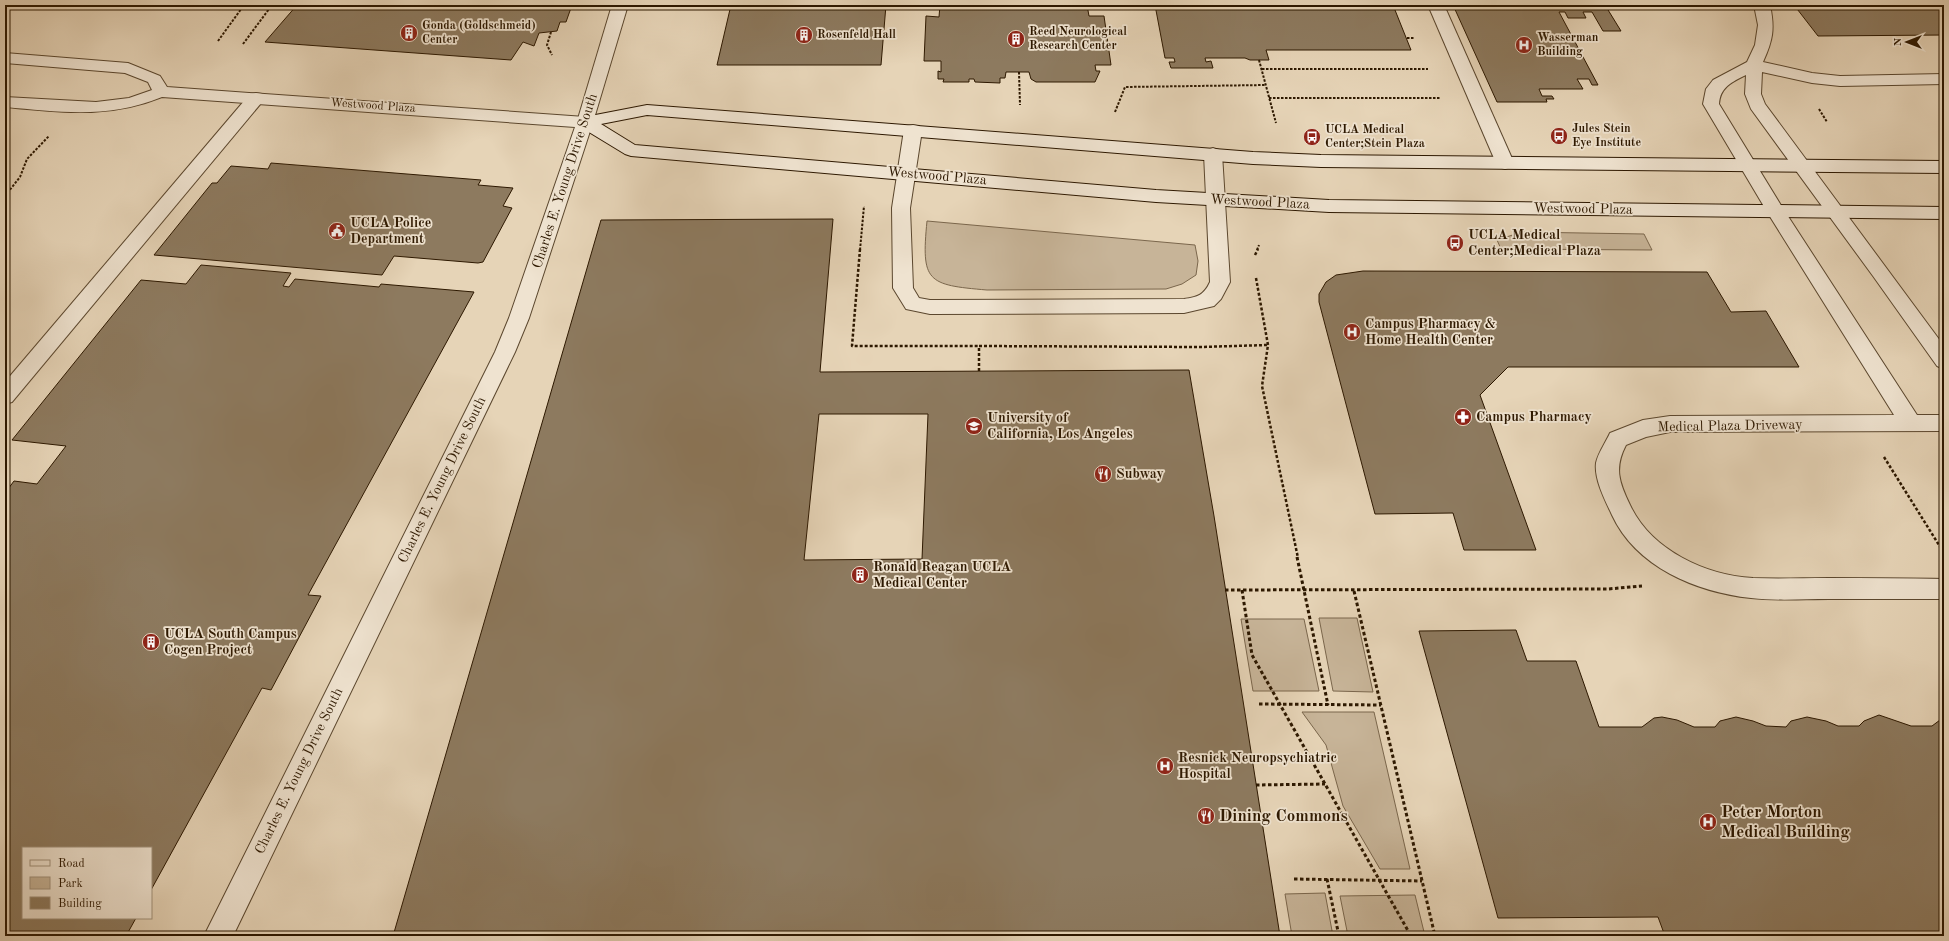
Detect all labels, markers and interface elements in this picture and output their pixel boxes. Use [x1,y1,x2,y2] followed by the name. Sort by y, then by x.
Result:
[422,19,536,46] place label: Gonda (Goldschmeid) Center
[1887,22,1927,62] north arrow
[399,23,419,43] building icon: Gonda (Goldschmeid) Center
[794,25,814,45] building icon: Rosenfeld Hall
[1029,26,1127,52] place label: Reed Neurological Research Center
[817,29,896,41] place label: Rosenfeld Hall
[1006,29,1026,49] building icon: Reed Neurological Research Center
[1537,32,1599,58] place label: Wasserman Building
[1514,35,1534,55] hospital icon: Wasserman Building
[1893,37,1904,46] text: N
[530,91,600,270] street label: Charles E. Young Drive South
[330,97,416,115] street label: Westwood Plaza
[1572,123,1641,149] place label: Jules Stein Eye Institute
[1325,124,1425,150] place label: UCLA Medical Center;Stein Plaza
[1549,126,1569,146] bus stop icon: Jules Stein Eye Institute
[1302,127,1322,147] bus stop icon: UCLA Medical Center;Stein Plaza
[887,165,987,187] street label: Westwood Plaza
[1210,192,1310,212] street label: Westwood Plaza
[1533,201,1633,217] street label: Westwood Plaza
[350,216,431,246] place label: UCLA Police Department
[327,221,347,241] public building icon: UCLA Police Department
[1468,228,1601,258] place label: UCLA Medical Center;Medical Plaza
[1445,233,1465,253] bus stop icon: UCLA Medical Center;Medical Plaza
[1365,317,1496,347] place label: Campus Pharmacy & Home Health Center
[1342,322,1362,342] hospital icon: Campus Pharmacy & Home Health Center
[396,394,489,565] street label: Charles E. Young Drive South
[1453,407,1473,427] pharmacy icon: Campus Pharmacy
[1476,410,1592,424] place label: Campus Pharmacy
[987,411,1133,441] place label: University of California, Los Angeles
[964,416,984,436] school or university icon: University of California, Los Angeles
[1657,418,1803,434] street label: Medical Plaza Driveway
[1093,464,1113,484] restaurant icon: Subway
[1116,467,1164,481] place label: Subway
[873,560,1012,590] place label: Ronald Reagan UCLA Medical Center
[850,565,870,585] building icon: Ronald Reagan UCLA Medical Center
[164,627,297,657] place label: UCLA South Campus Cogen Project
[141,632,161,652] building icon: UCLA South Campus Cogen Project
[253,685,346,856] street label: Charles E. Young Drive South
[1178,751,1337,781] place label: Resnick Neuropsychiatric Hospital
[1155,756,1175,776] hospital icon: Resnick Neuropsychiatric Hospital
[1721,804,1850,841] place label: Peter Morton Medical Building
[1196,806,1216,826] restaurant icon: Dining Commons
[1219,808,1348,825] place label: Dining Commons
[1698,812,1718,832] hospital icon: Peter Morton Medical Building
[22,847,152,919] legend
[58,858,85,870] text: Road
[58,878,83,890] text: Park
[58,898,102,910] text: Building

